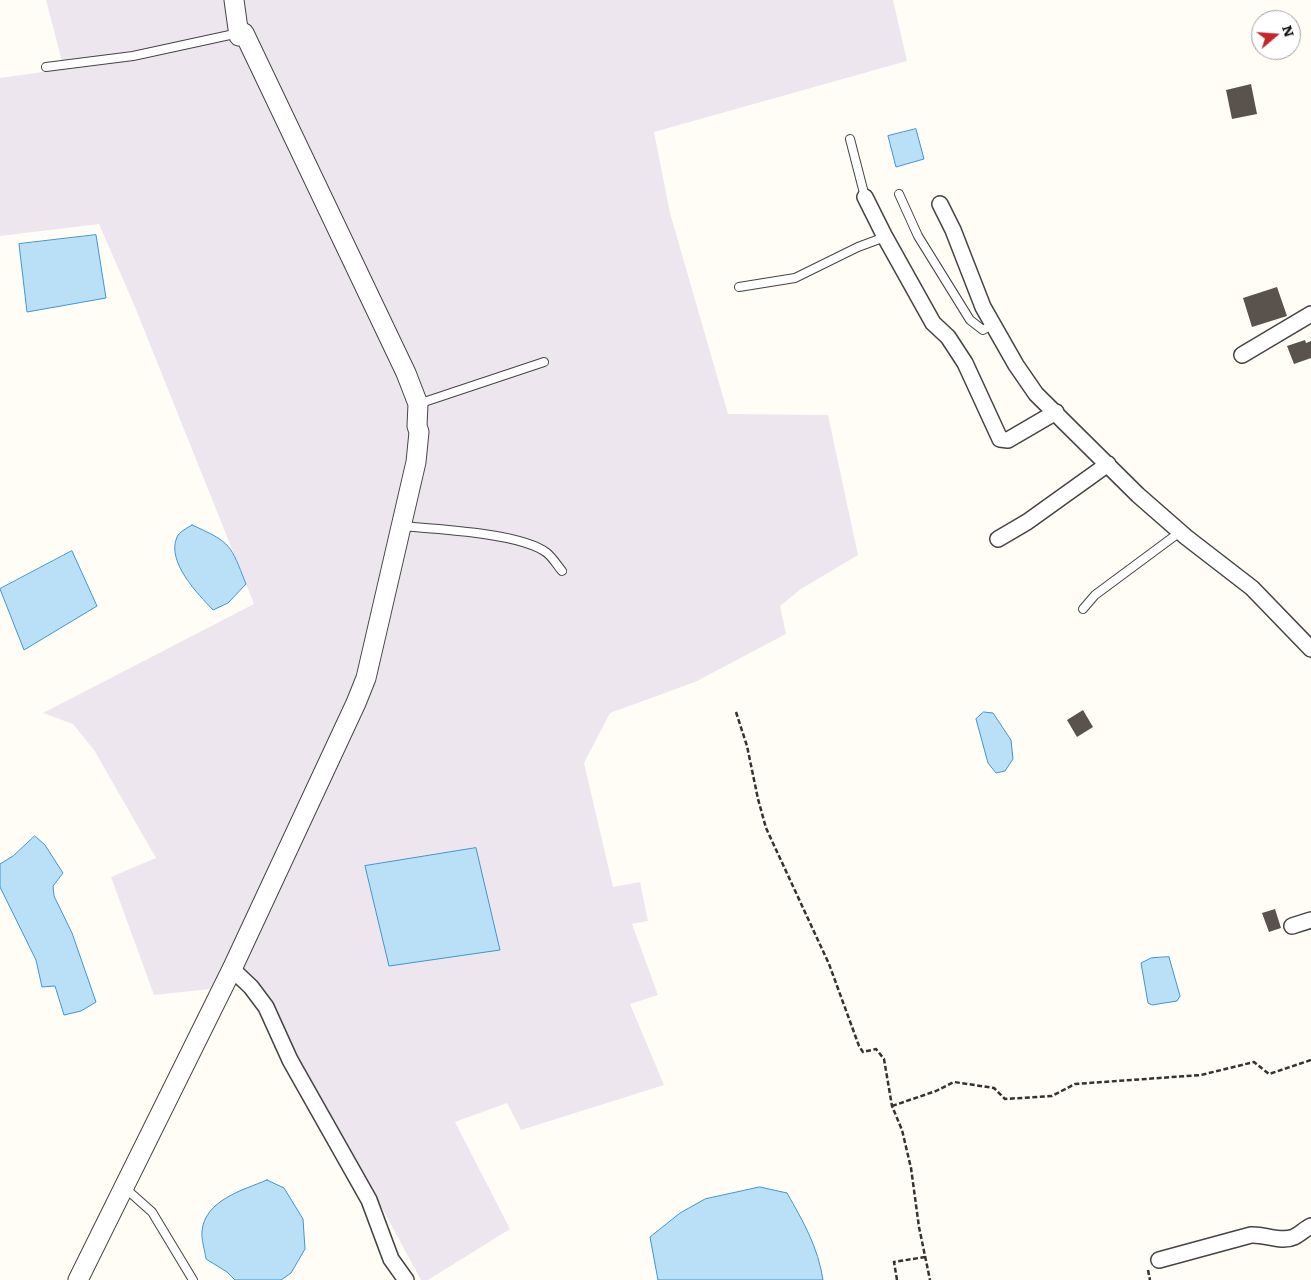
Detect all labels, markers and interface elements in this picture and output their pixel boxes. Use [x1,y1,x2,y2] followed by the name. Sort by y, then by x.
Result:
[1251,10,1301,60] north arrow
[1278,22,1301,39] text: N

